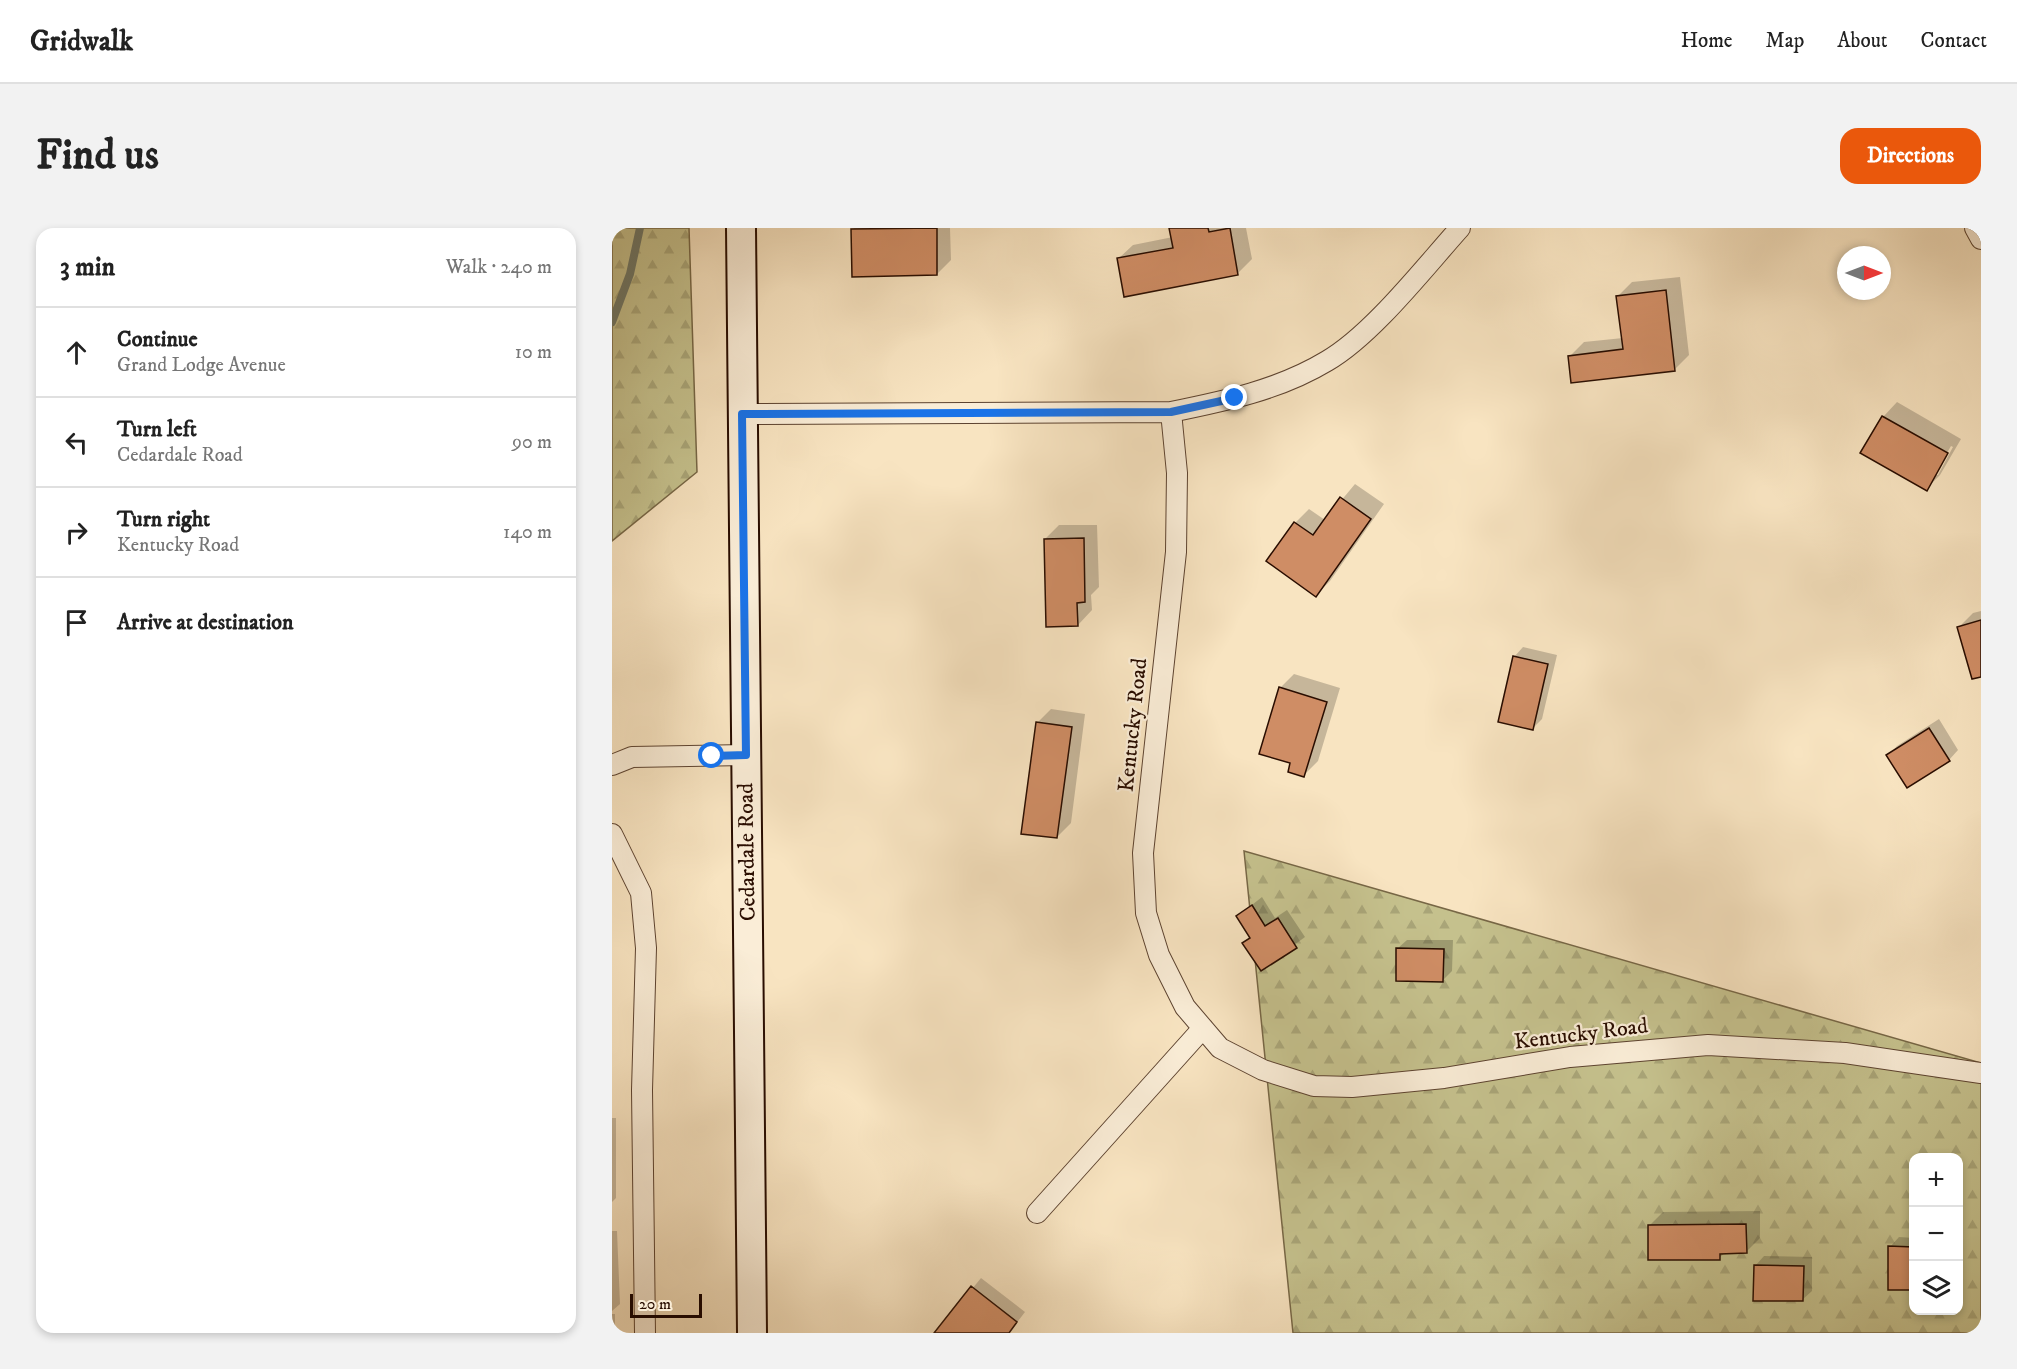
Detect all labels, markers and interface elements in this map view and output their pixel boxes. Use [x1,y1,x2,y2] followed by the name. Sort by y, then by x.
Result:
[30,24,133,59] text: Gridwalk
[1681,28,1733,54] text: Home
[1766,28,1804,54] text: Map
[1837,28,1888,54] text: About
[1921,28,1987,54] text: Contact
[1840,128,1981,184] button: Directions
[36,130,159,182] text: Find us
[1837,246,1891,300] north arrow
[60,251,115,284] text: 3 min
[446,255,552,280] text: Walk · 240 m
[117,326,198,353] text: Continue
[60,336,93,369] icon: ahead
[515,340,552,365] text: 10 m
[117,353,286,378] text: Grand Lodge Avenue
[1221,384,1247,410] route end
[117,416,197,443] text: Turn left
[60,426,93,459] icon: left
[512,430,552,455] text: 90 m
[117,443,243,468] text: Cedardale Road
[117,506,210,533] text: Turn right
[60,516,93,549] icon: right
[503,520,552,545] text: 140 m
[117,533,239,558] text: Kentucky Road
[60,606,93,639] icon: arrive
[117,609,294,636] text: Arrive at destination
[1113,657,1153,793] street label: Kentucky Road
[698,742,724,768] route start
[732,783,762,921] street label: Cedardale Road
[1513,1012,1649,1056] street label: Kentucky Road
[1909,1153,1963,1315] map controls
[1909,1153,1963,1207] button: +
[1909,1207,1963,1261] button: −
[1909,1261,1963,1315] button: layers
[630,1291,702,1318] scale bar
[639,1294,671,1314] text: 20 m

